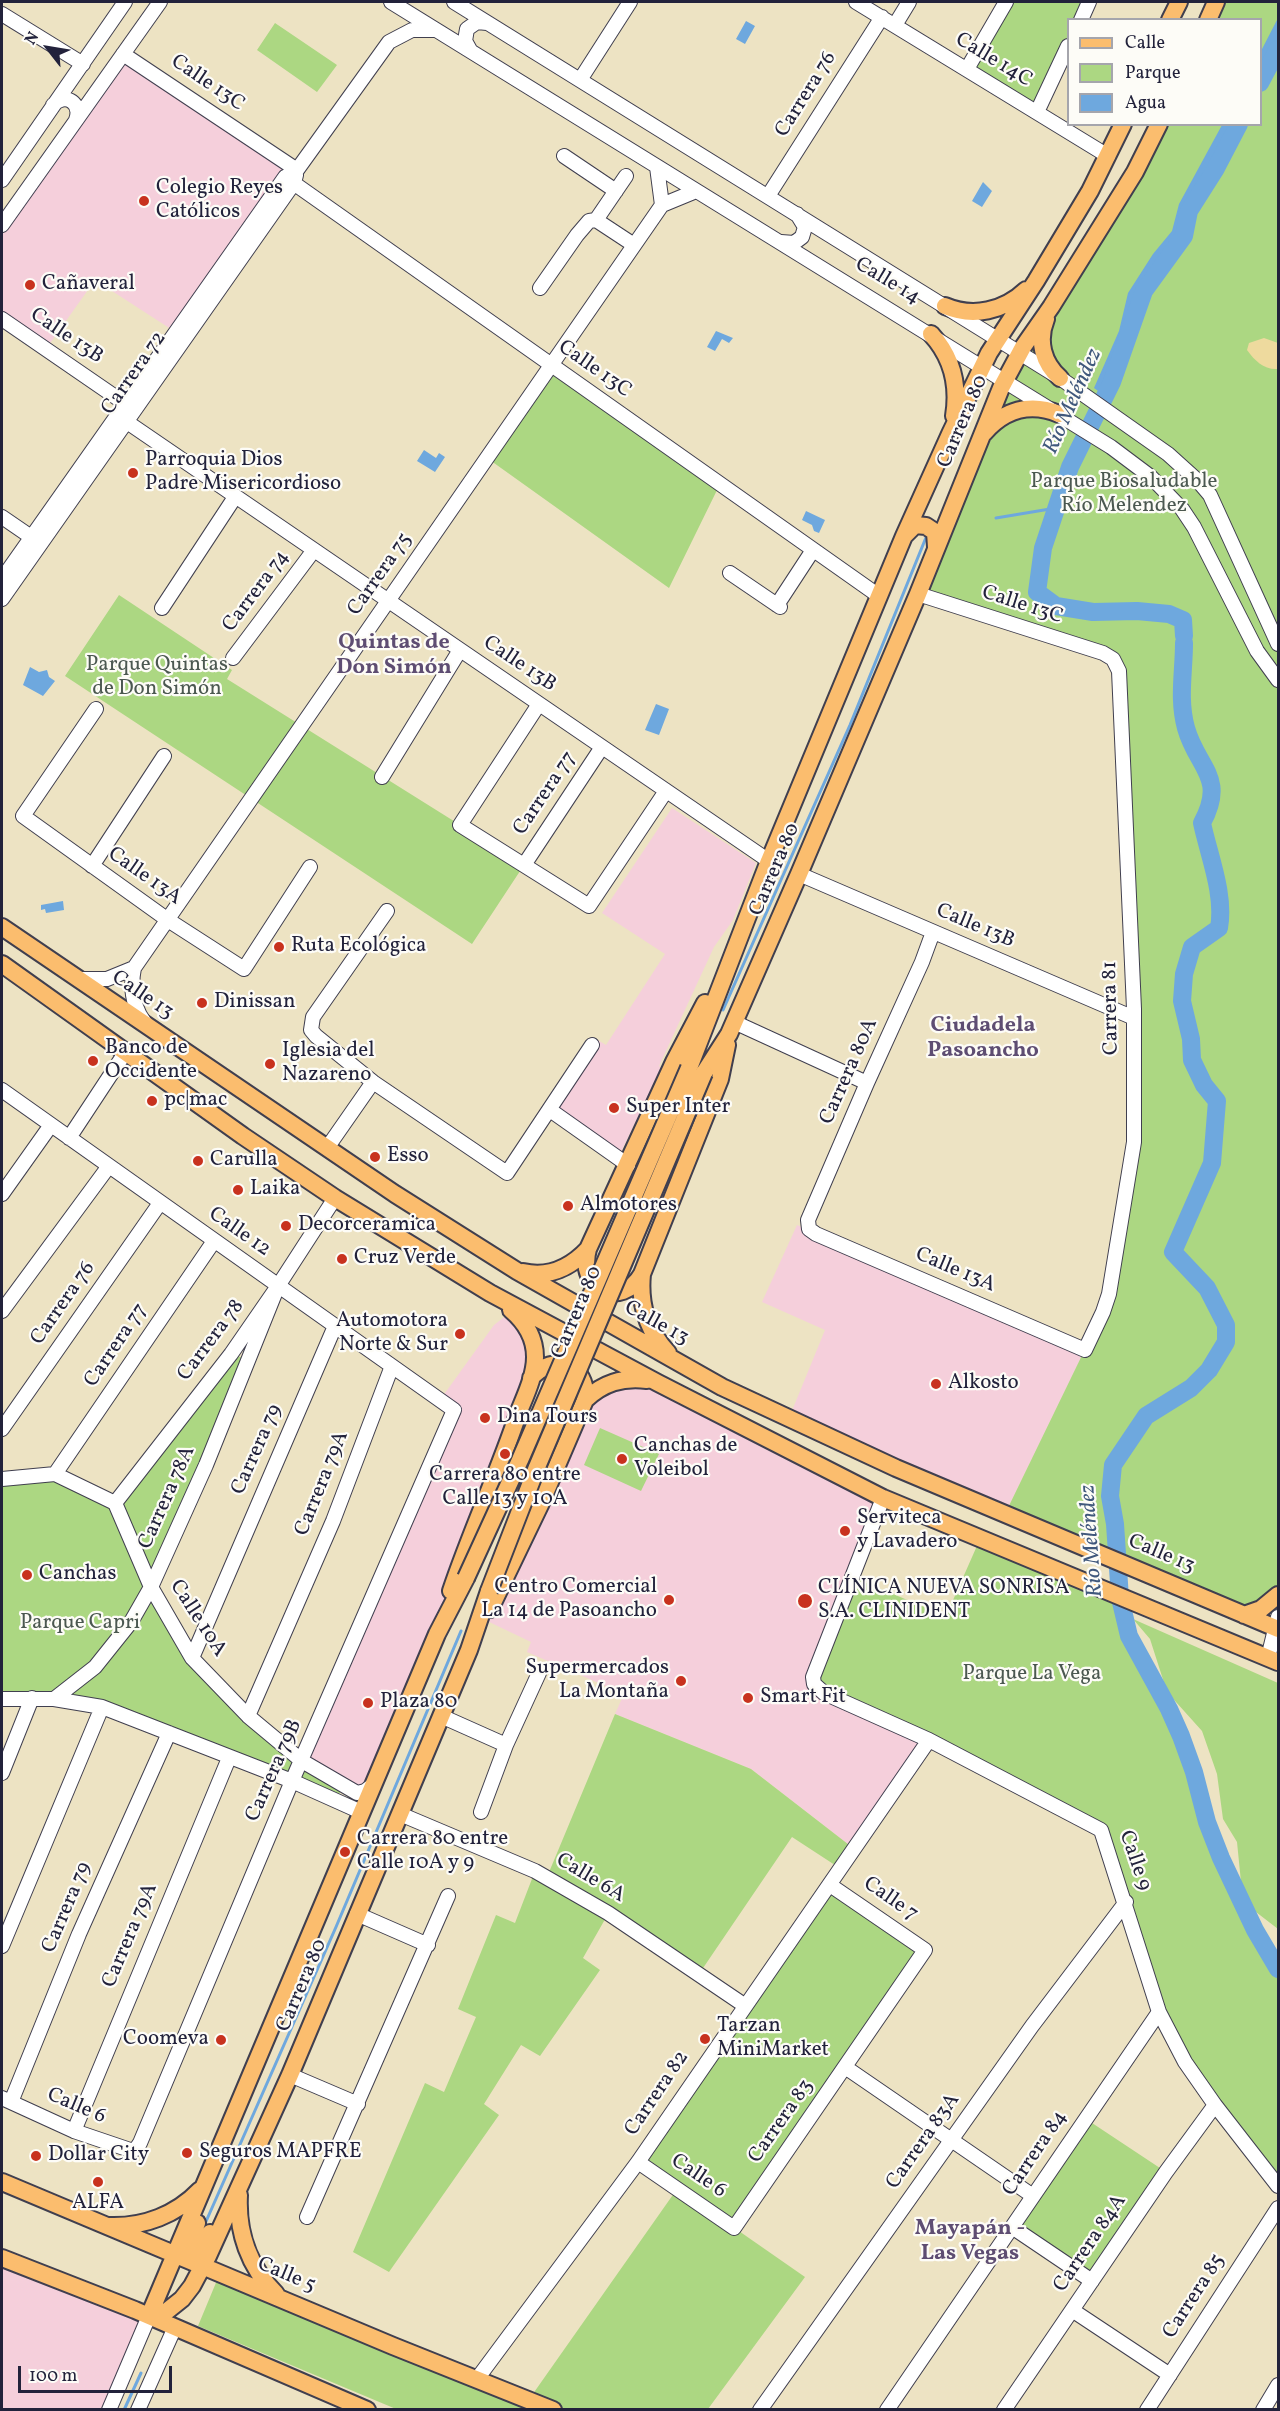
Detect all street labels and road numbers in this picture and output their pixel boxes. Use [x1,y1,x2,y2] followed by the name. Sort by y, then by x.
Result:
[950,28,1036,94] street label: Calle 14C
[771,48,843,142] street label: Carrera 76
[165,50,249,118] street label: Calle 13C
[850,253,924,311] street label: Calle 14
[25,303,107,371] street label: Calle 13B
[97,327,173,421] street label: Carrera 72
[553,336,635,404] street label: Calle 13C
[933,372,995,472] street label: Carrera 80
[343,529,419,621] street label: Carrera 75
[218,546,296,638] street label: Carrera 74
[978,581,1066,631] street label: Calle 13C
[478,631,560,699] street label: Calle 13B
[509,747,583,841] street label: Carrera 77
[745,820,807,920] street label: Carrera 80
[102,842,186,912] street label: Calle 13A
[932,899,1018,955] street label: Calle 13B
[1099,961,1125,1055] street label: Carrera 81
[106,966,178,1026] street label: Calle 13
[815,1015,885,1129] street label: Carrera 80A
[203,1203,275,1263] street label: Calle 12
[911,1243,999,1299] street label: Calle 13A
[26,1257,102,1351] street label: Carrera 76
[547,1263,609,1363] street label: Carrera 80
[173,1295,251,1387] street label: Carrera 78
[619,1296,693,1352] street label: Calle 13
[80,1299,154,1393] street label: Carrera 77
[227,1401,289,1499] street label: Carrera 79
[291,1428,355,1540] street label: Carrera 79A
[134,1443,202,1553] street label: Carrera 78A
[1124,1530,1198,1580] street label: Calle 13
[163,1576,231,1662] street label: Calle 10A
[241,1716,309,1826] street label: Carrera 79B
[1112,1828,1156,1894] street label: Calle 9
[551,1849,629,1909] street label: Calle 6A
[38,1859,98,1957] street label: Carrera 79
[858,1872,922,1928] street label: Calle 7
[98,1880,164,1992] street label: Carrera 79A
[272,1936,334,2036] street label: Carrera 80
[620,2047,696,2141] street label: Carrera 82
[744,2075,820,2169] street label: Carrera 83
[43,2083,109,2131] street label: Calle 6
[882,2089,966,2195] street label: Carrera 83A
[998,2106,1074,2202] street label: Carrera 84
[665,2149,731,2205] street label: Calle 6
[1049,2190,1133,2298] street label: Carrera 84A
[1158,2250,1232,2344] street label: Carrera 85
[253,2252,319,2300] street label: Calle 5

